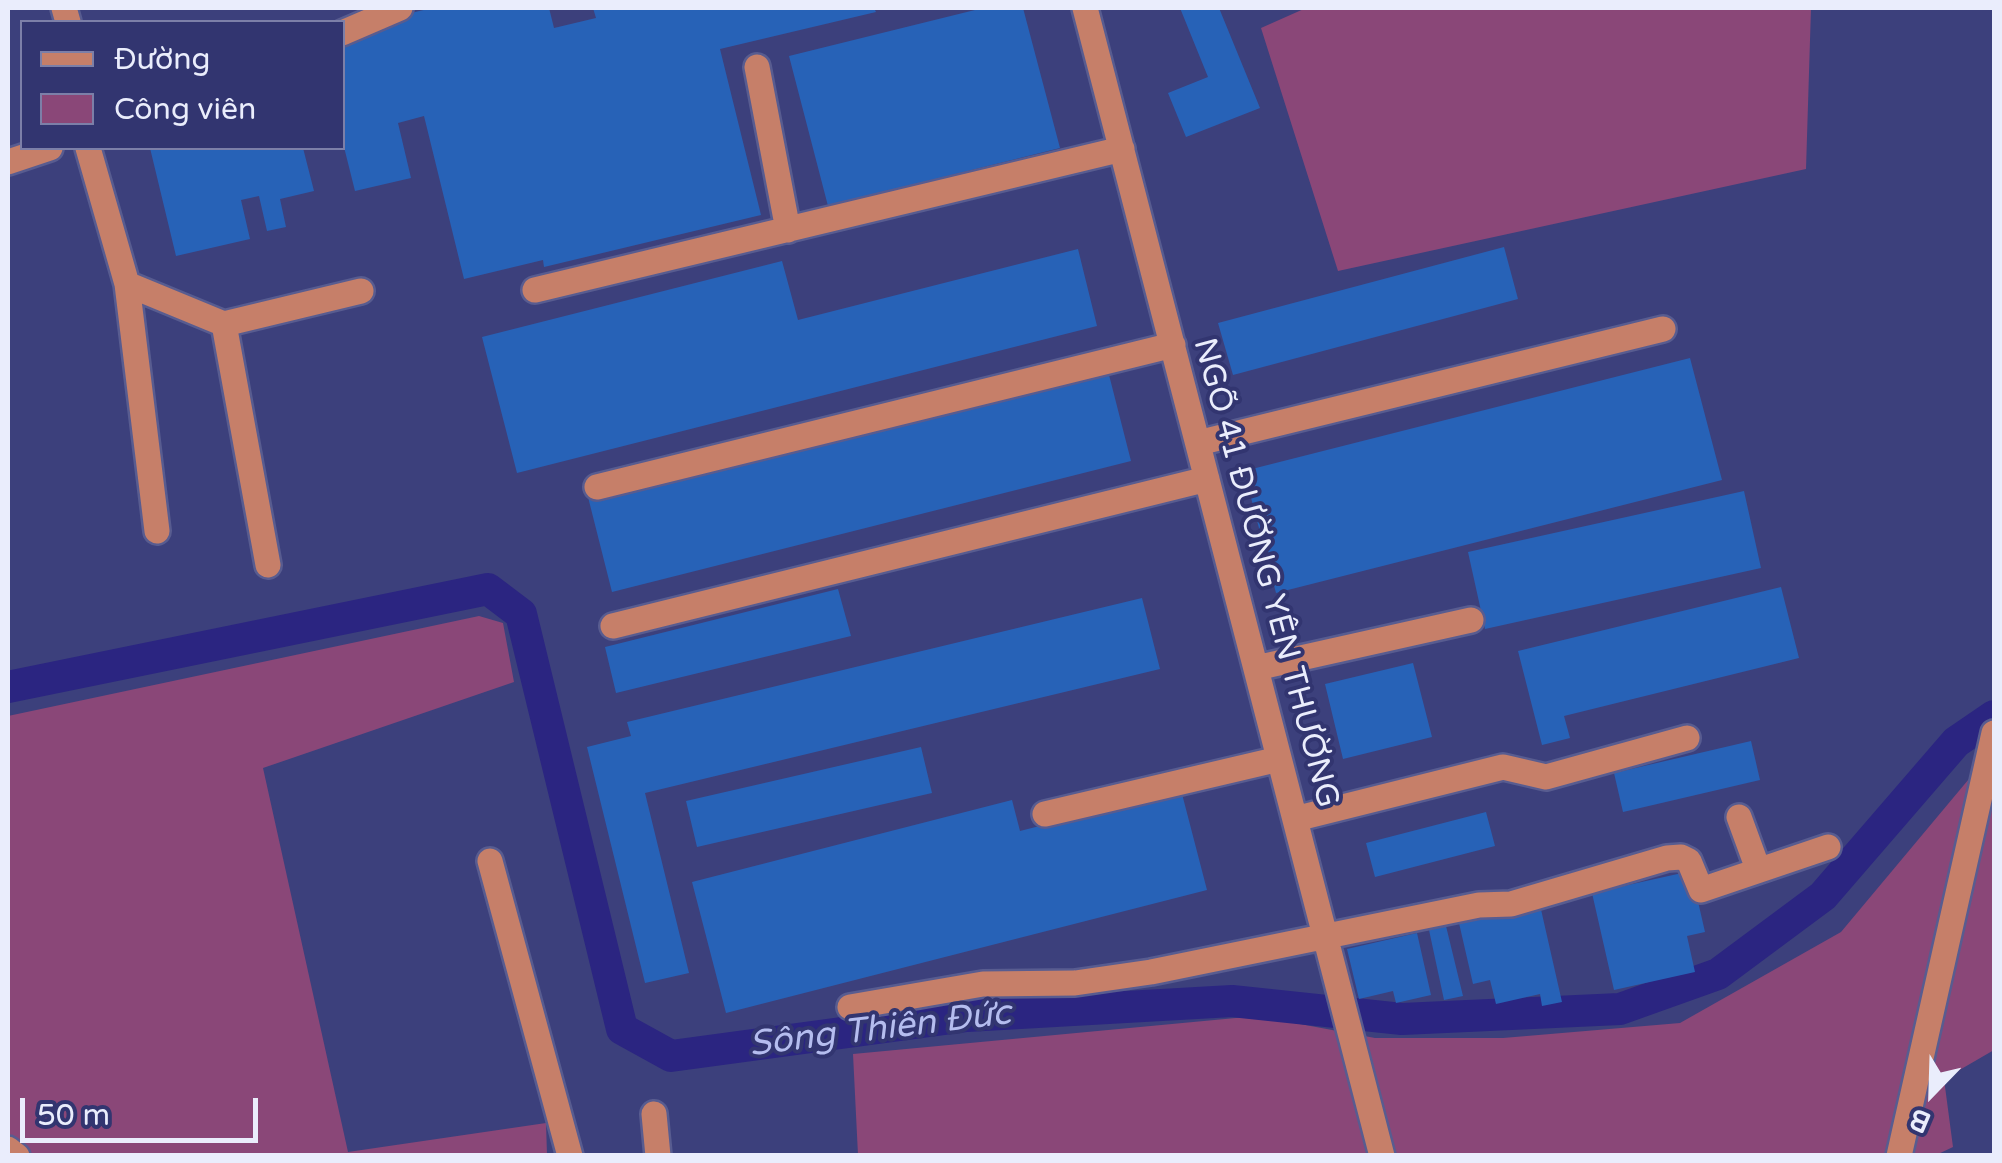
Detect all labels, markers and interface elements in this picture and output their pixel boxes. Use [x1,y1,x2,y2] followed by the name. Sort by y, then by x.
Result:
[20,20,345,150] legend
[114,41,210,78] text: Đường
[114,91,256,128] text: Công viên
[1184,334,1346,812] street label: NGÕ 41 ĐƯỜNG YÊN THƯỜNG
[747,993,1013,1067] water label: Sông Thiên Đức
[1882,1043,1982,1143] north arrow
[25,1078,262,1140] scale bar
[37,1097,110,1134] text: 50 m
[1905,1101,1936,1140] text: B

